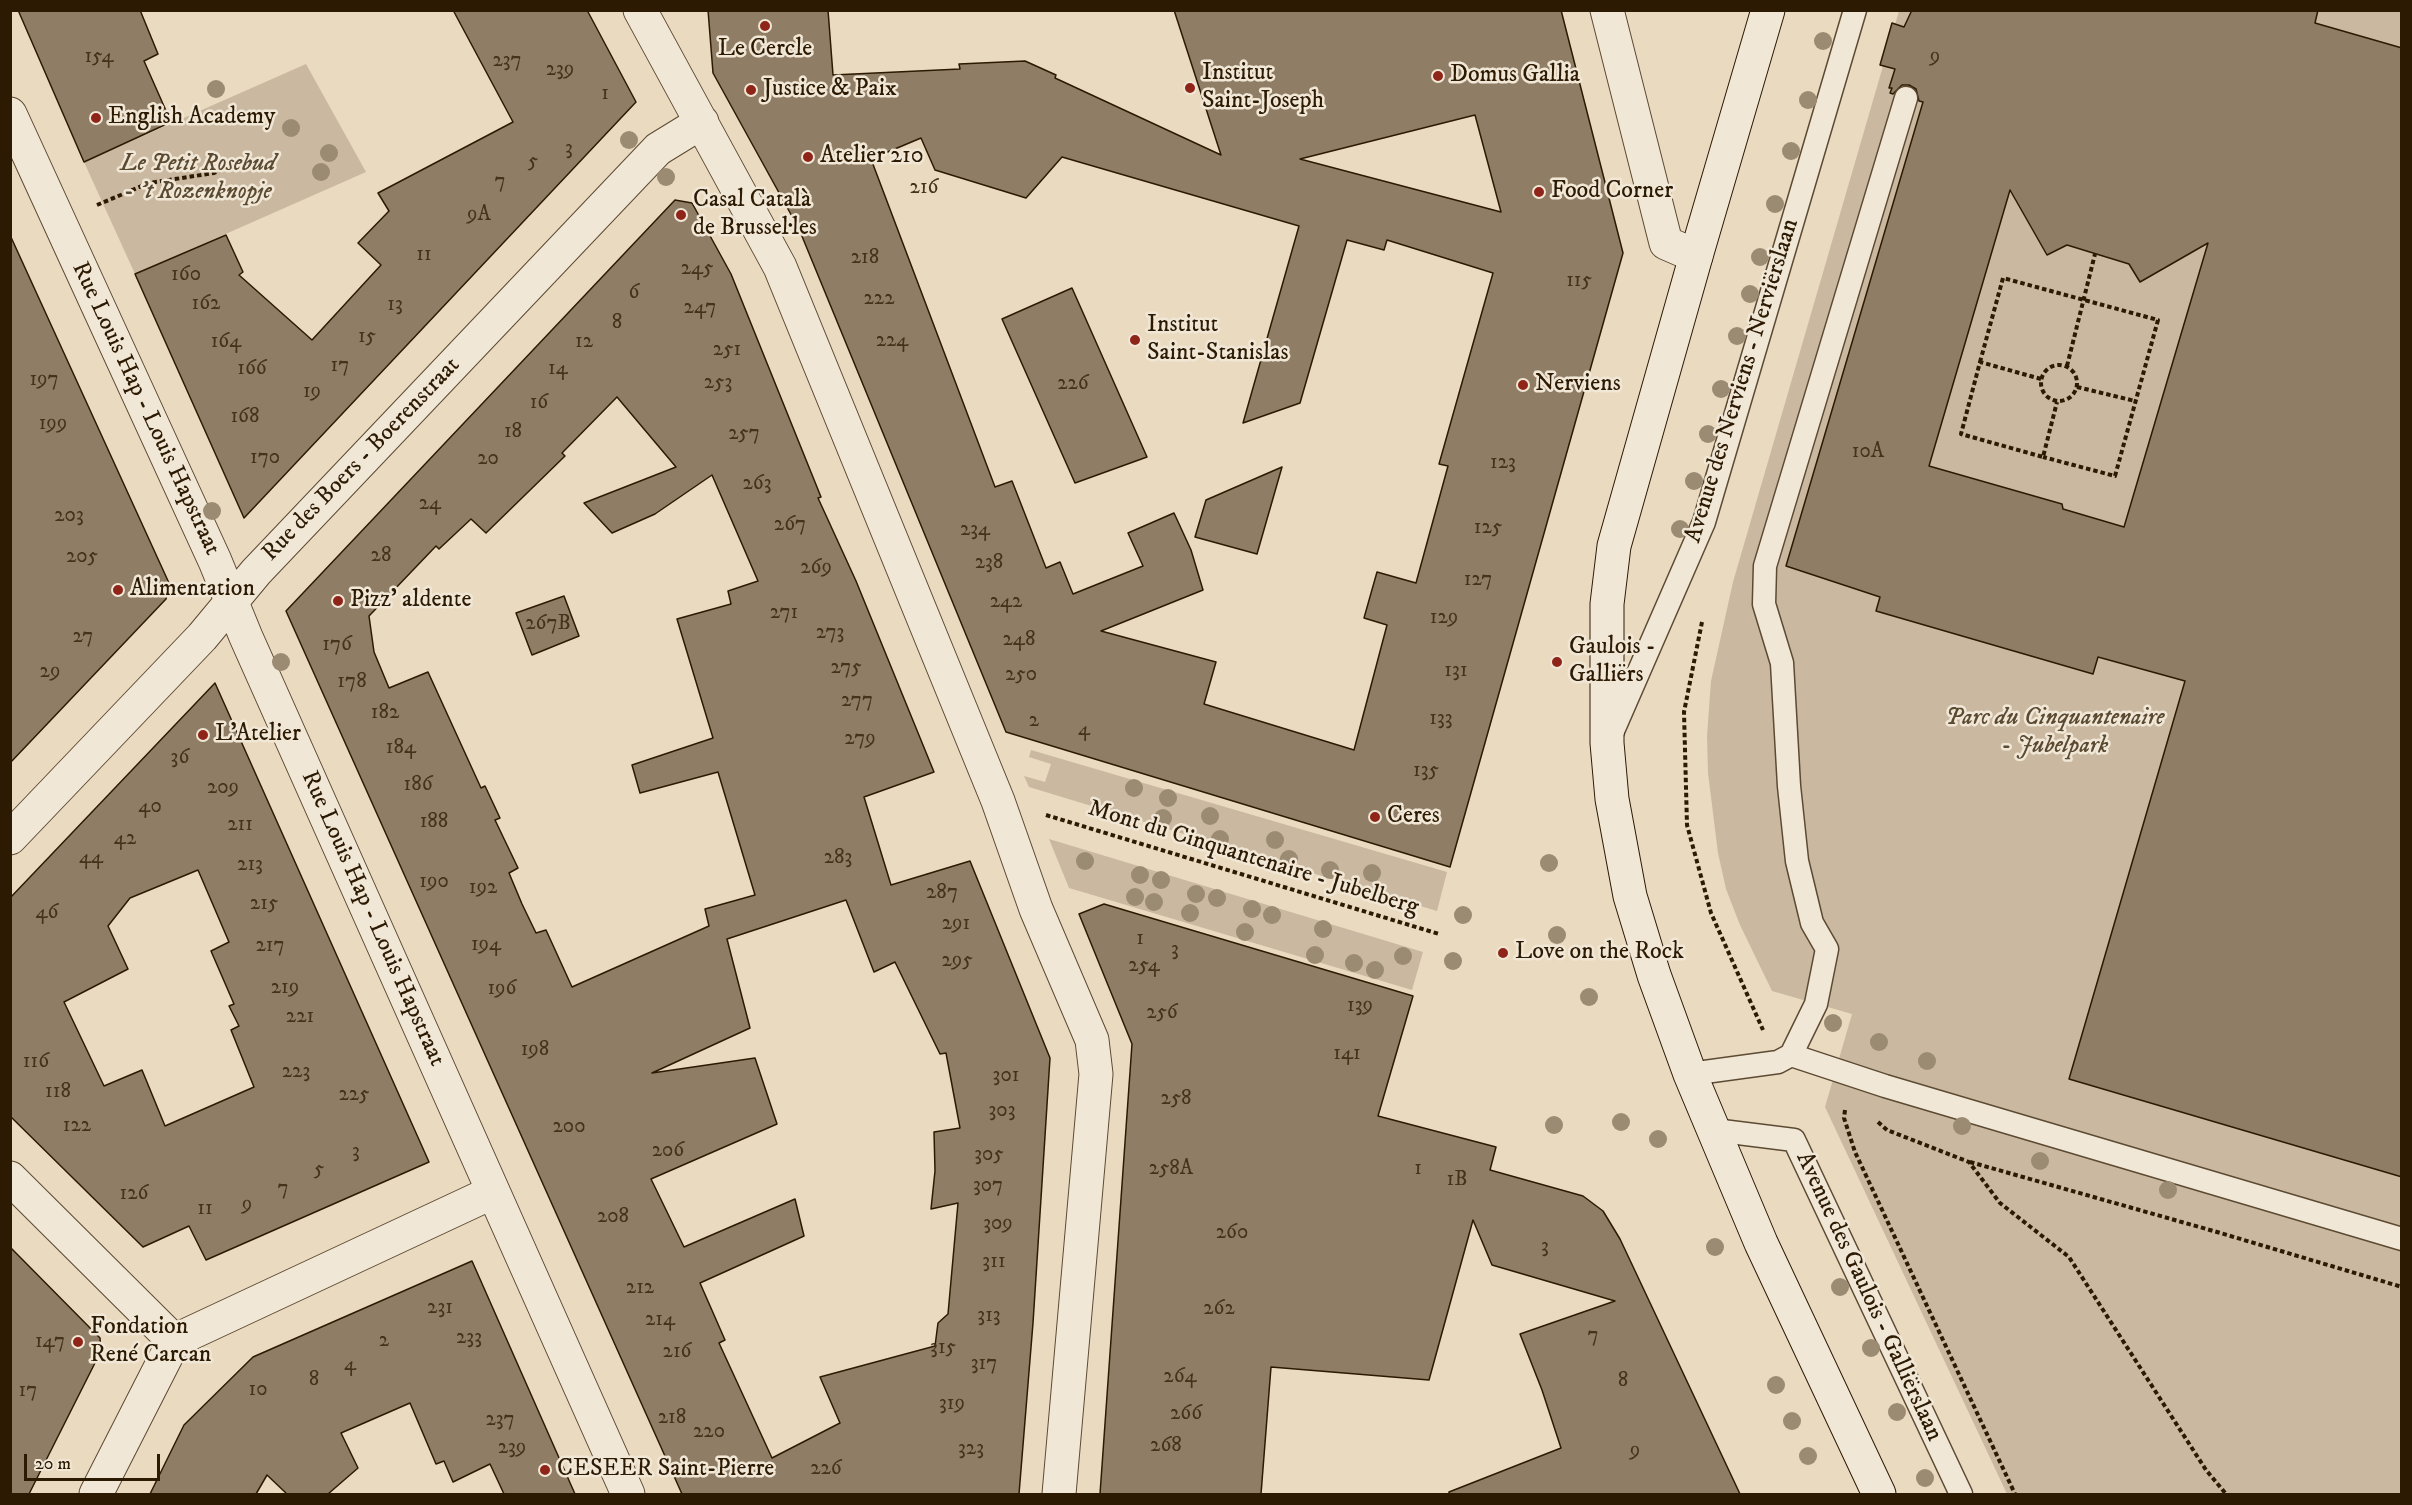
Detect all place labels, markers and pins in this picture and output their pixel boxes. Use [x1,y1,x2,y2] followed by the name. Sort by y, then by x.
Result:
[758,19,772,33] marker: Le Cercle
[718,36,812,64] place label: Le Cercle
[1202,60,1324,116] place label: Institut Saint-Joseph
[1450,62,1580,90] place label: Domus Gallia
[1431,69,1445,83] marker: Domus Gallia
[763,76,897,104] place label: Justice & Paix
[1183,81,1197,95] marker: Institut Saint-Joseph
[744,83,758,97] marker: Justice & Paix
[108,104,275,132] place label: English Academy
[89,111,103,125] marker: English Academy
[820,143,924,171] place label: Atelier 210
[801,150,815,164] marker: Atelier 210
[1551,178,1673,206] place label: Food Corner
[1532,185,1546,199] marker: Food Corner
[693,187,817,243] place label: Casal Català de Brussel·les
[674,208,688,222] marker: Casal Català de Brussel·les
[1147,312,1288,368] place label: Institut Saint-Stanislas
[1128,333,1142,347] marker: Institut Saint-Stanislas
[1535,371,1621,399] place label: Nerviens
[1516,378,1530,392] marker: Nerviens
[130,576,255,604] place label: Alimentation
[111,583,125,597] marker: Alimentation
[350,587,471,615] place label: Pizz' aldente
[331,594,345,608] marker: Pizz' aldente
[1569,634,1655,690] place label: Gaulois - Galliërs
[1550,655,1564,669] marker: Gaulois - Galliërs
[215,721,301,749] place label: L'Atelier
[196,728,210,742] marker: L'Atelier
[1387,803,1440,831] place label: Ceres
[1368,810,1382,824] marker: Ceres
[1515,939,1684,967] place label: Love on the Rock
[1496,946,1510,960] marker: Love on the Rock
[90,1314,211,1370] place label: Fondation René Carcan
[71,1335,85,1349] marker: Fondation René Carcan
[557,1456,774,1484] place label: CESEER Saint-Pierre
[538,1463,552,1477] marker: CESEER Saint-Pierre

